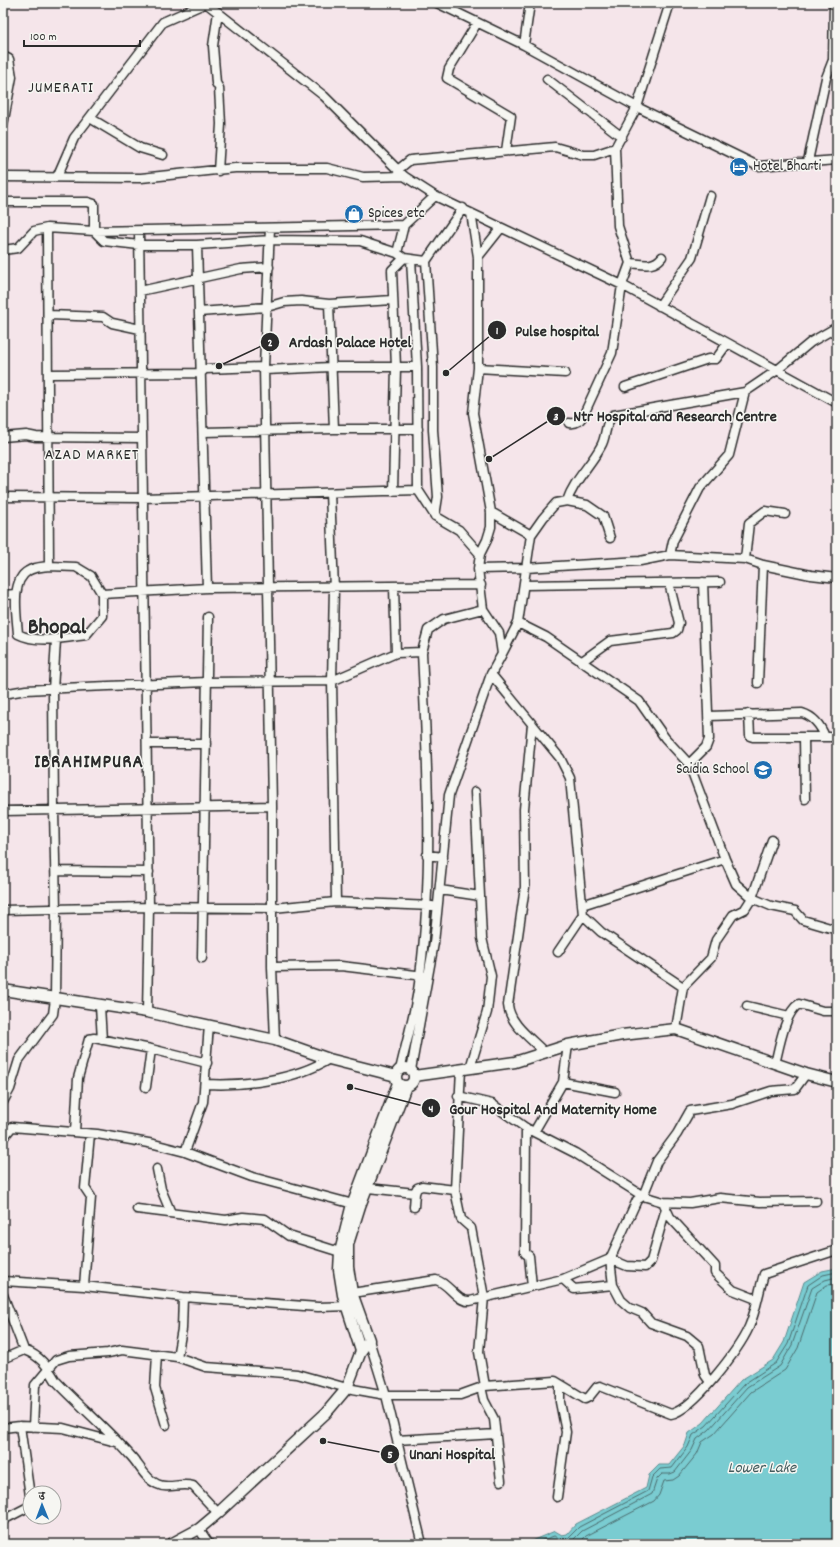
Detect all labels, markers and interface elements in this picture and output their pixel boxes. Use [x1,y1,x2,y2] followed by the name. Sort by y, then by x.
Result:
[24,22,140,48] scale bar
[30,29,57,46] text: 100 m
[28,77,94,100] district label: JUMERATI
[728,156,750,178] hotel icon: Hotel Bharti
[753,156,822,178] place label: Hotel Bharti
[343,203,365,225] shop icon: Spices etc
[368,203,425,225] place label: Spices etc
[487,316,607,344] callout: Pulse hospital
[515,321,599,344] text: Pulse hospital
[496,323,499,340] text: 1
[260,328,419,356] callout: Ardash Palace Hotel
[289,332,412,355] text: Ardash Palace Hotel
[267,335,273,352] text: 2
[546,402,785,430] callout: Ntr Hospital and Research Centre
[573,406,777,429] text: Ntr Hospital and Research Centre
[553,409,559,426] text: 3
[45,444,139,467] district label: AZAD MARKET
[28,612,87,645] district label: Bhopal
[34,750,144,777] district label: IBRAHIMPURA
[676,759,749,781] place label: Saidia School
[752,759,774,781] school or university icon: Saidia School
[421,1094,665,1122] callout: Gour Hospital And Maternity Home
[449,1099,657,1122] text: Gour Hospital And Maternity Home
[429,1101,434,1118] text: 4
[380,1440,503,1468] callout: Unani Hospital
[409,1444,495,1467] text: Unani Hospital
[387,1447,393,1464] text: 5
[728,1457,797,1480] water label: Lower Lake
[22,1485,62,1525] north arrow
[38,1489,46,1505] text: उ

